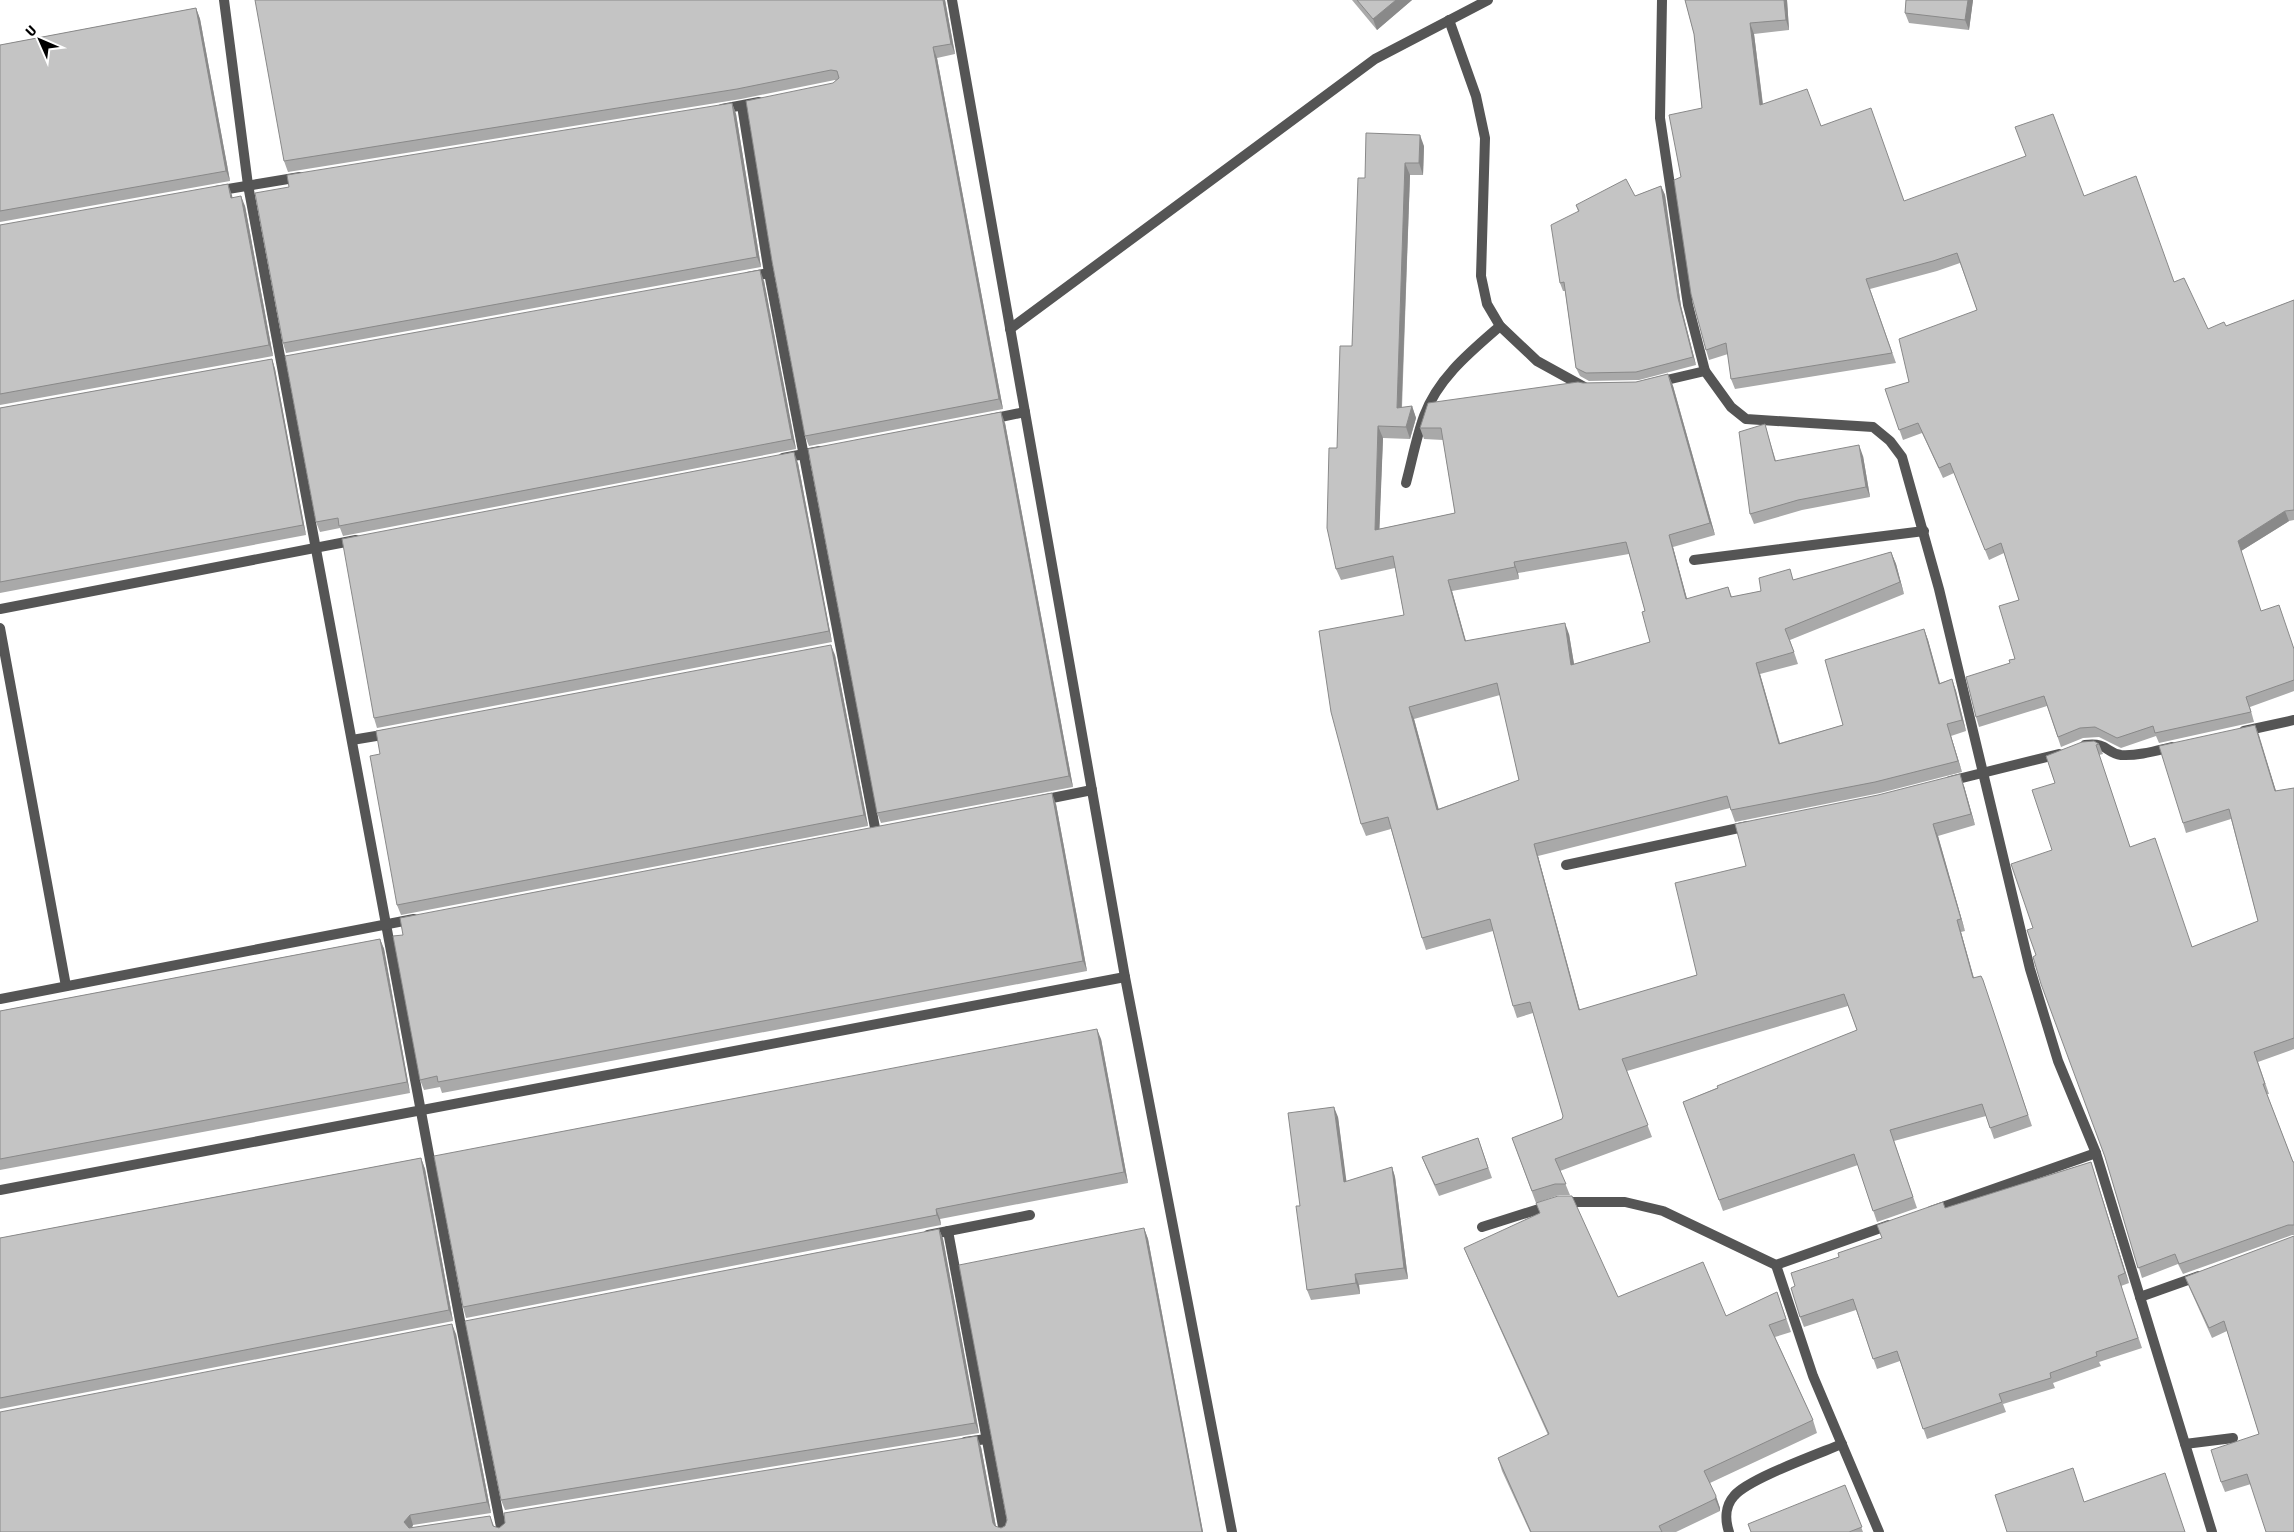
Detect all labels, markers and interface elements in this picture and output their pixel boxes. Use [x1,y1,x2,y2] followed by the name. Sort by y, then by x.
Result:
[15,15,65,65] north arrow
[22,22,40,40] text: U

